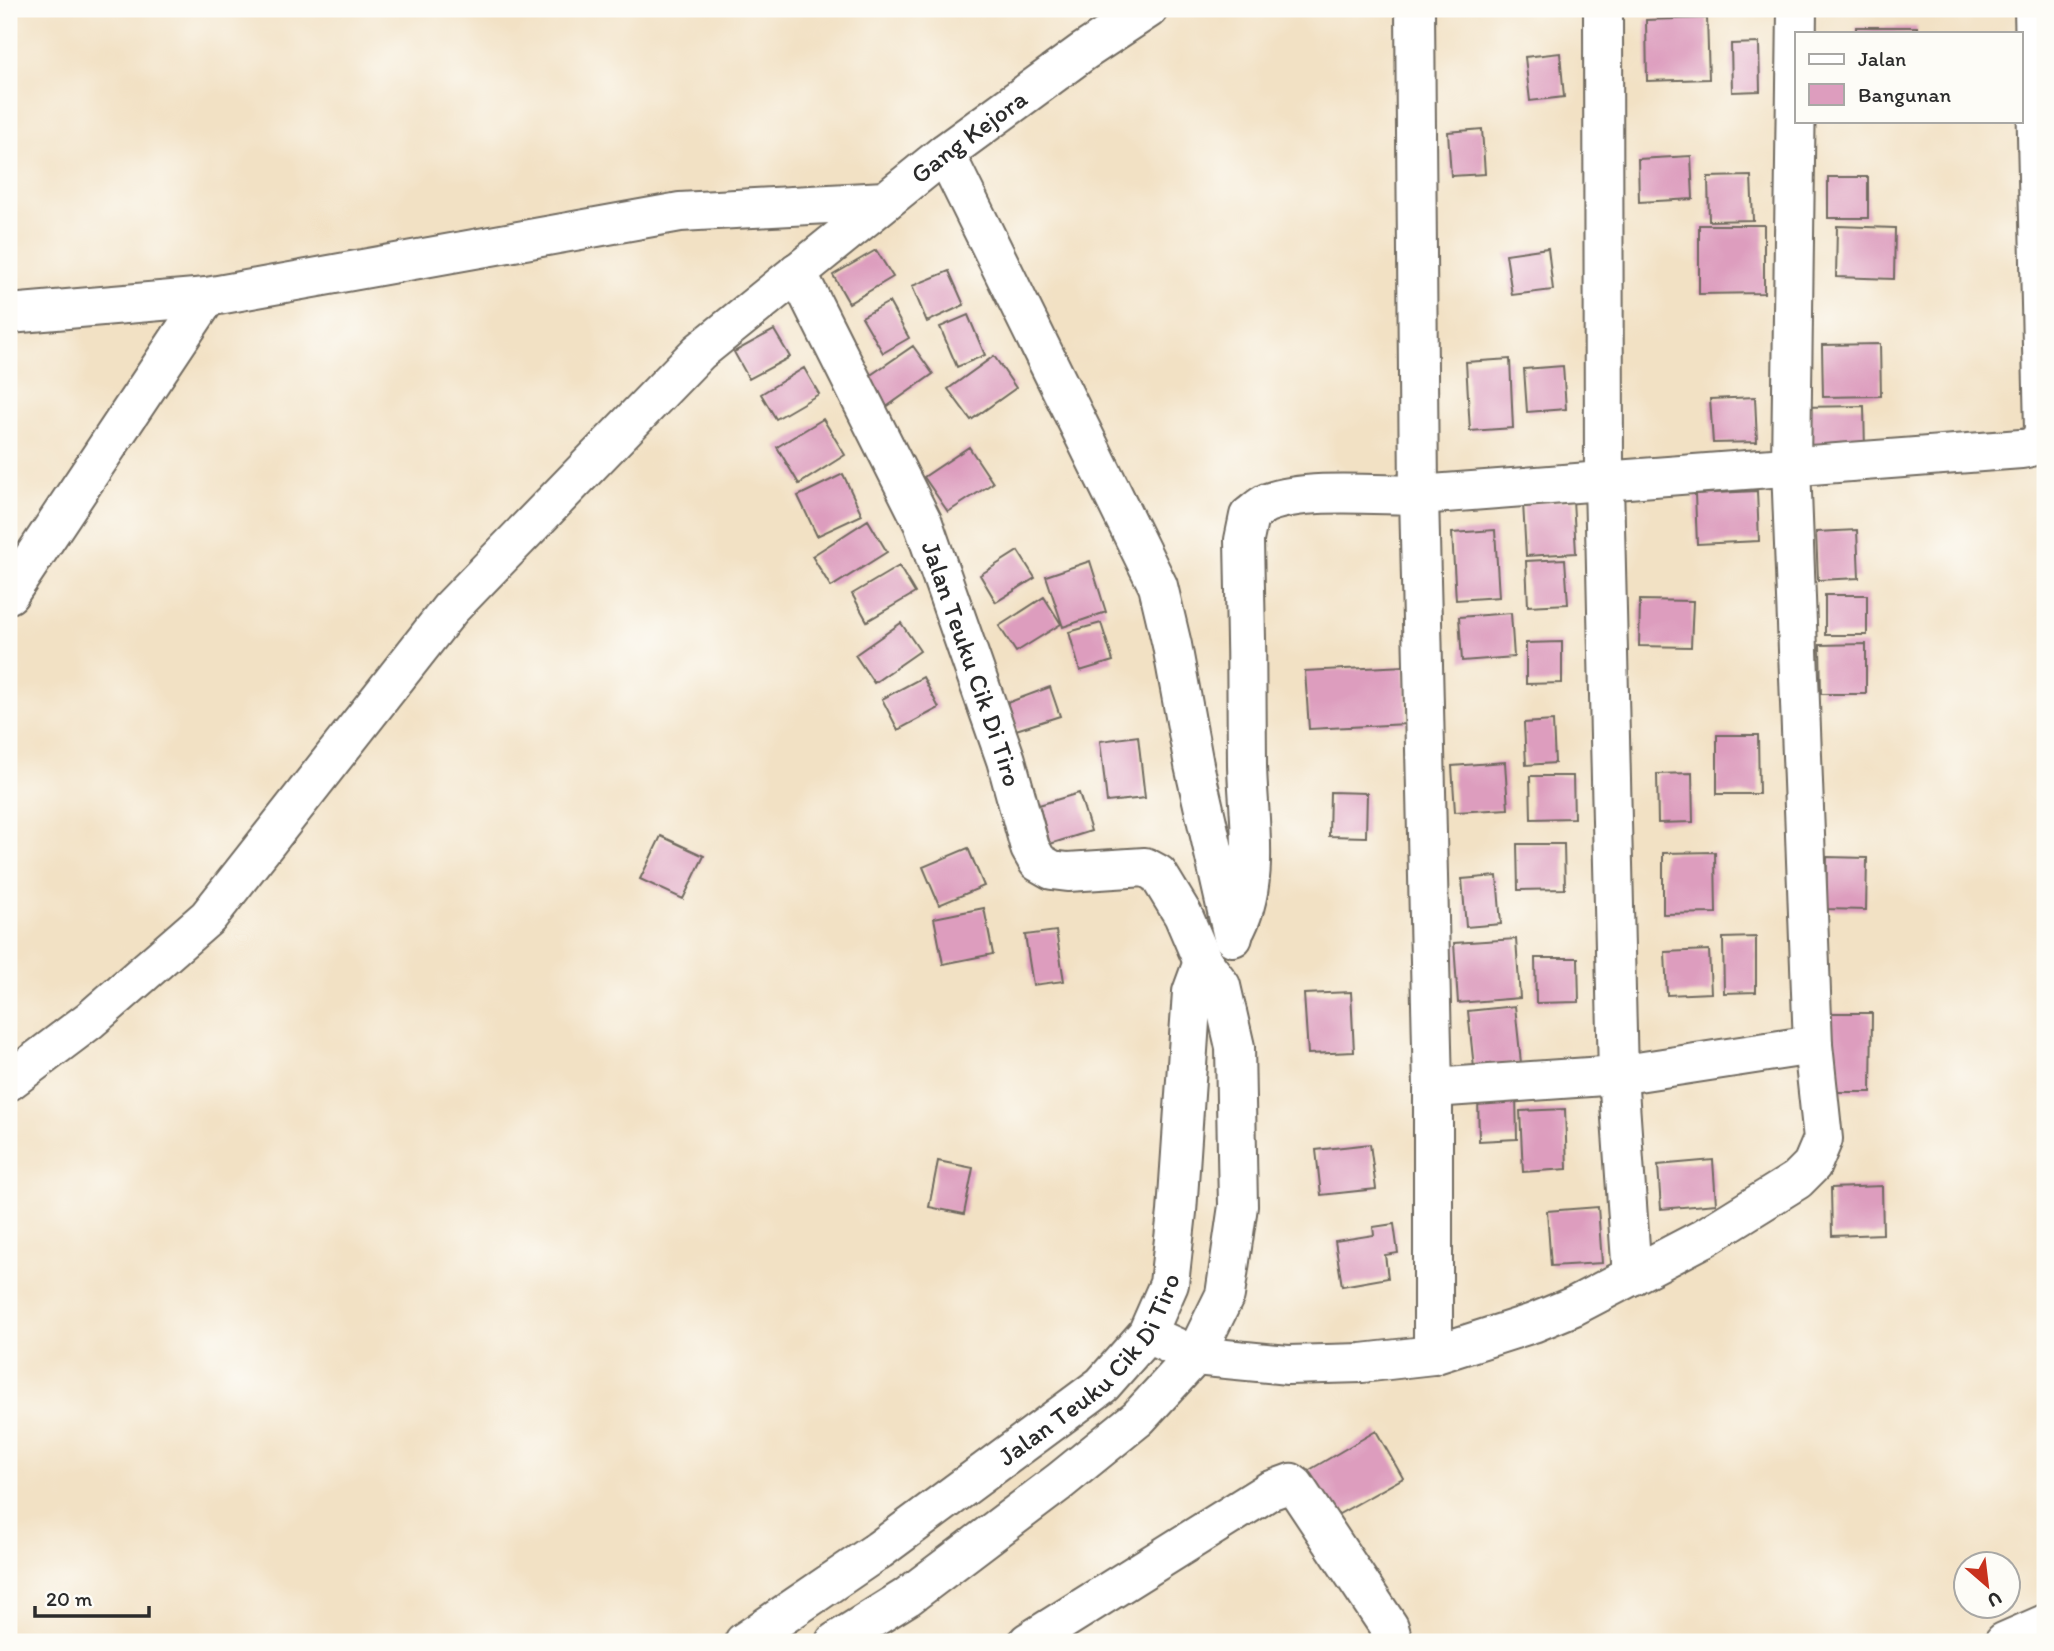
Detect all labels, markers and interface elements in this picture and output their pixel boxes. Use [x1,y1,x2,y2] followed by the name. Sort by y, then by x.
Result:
[1795,32,2022,122] legend
[1858,46,1906,71] text: Jalan
[904,82,1034,190] street label: Gang Kejora
[1858,82,1951,107] text: Bangunan
[915,537,1029,790] street label: Jalan Teuku Cik Di Tiro
[991,1273,1186,1473] street label: Jalan Teuku Cik Di Tiro
[1952,1550,2022,1620] north arrow
[35,1574,149,1618] scale bar
[46,1586,93,1611] text: 20 m
[1984,1586,2006,1613] text: U

